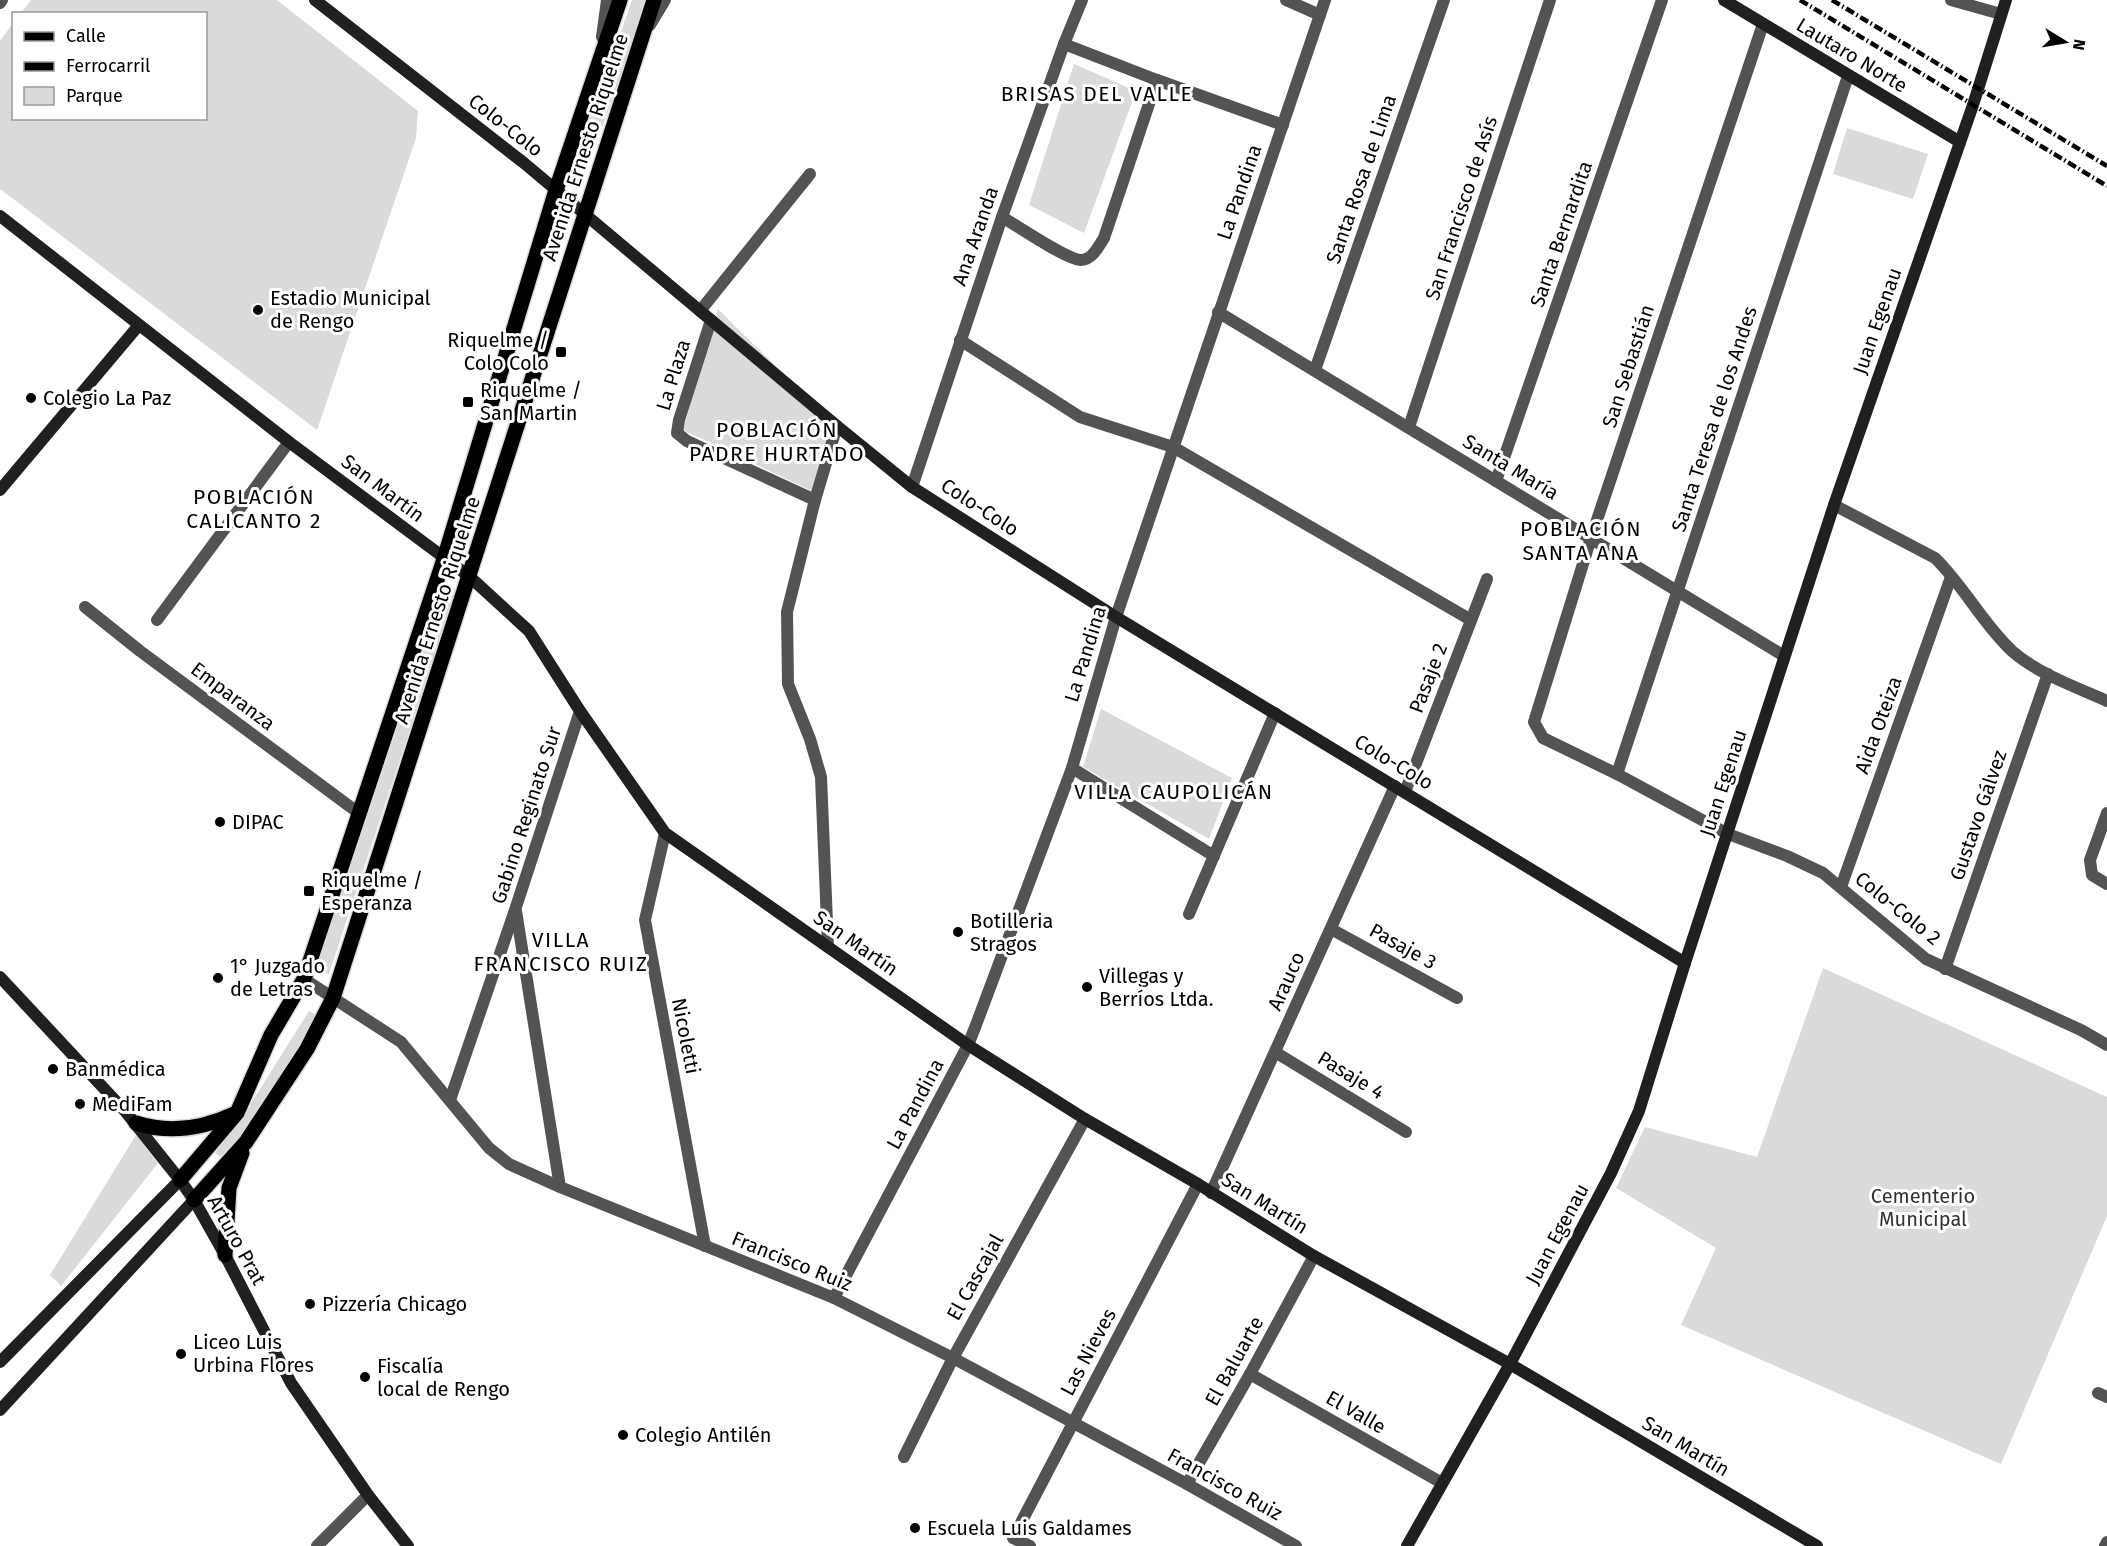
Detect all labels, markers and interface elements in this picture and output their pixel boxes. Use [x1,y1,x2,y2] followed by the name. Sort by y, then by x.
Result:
[12,12,207,120] legend
[1792,12,1912,98] street label: Lautaro Norte
[2035,12,2095,72] north arrow
[66,25,106,47] text: Calle
[537,30,633,264] street label: Avenida Ernesto Riquelme
[2069,38,2090,52] text: N
[66,55,150,77] text: Ferrocarril
[1001,81,1193,107] district label: BRISAS DEL VALLE
[66,85,123,107] text: Parque
[464,88,548,162] street label: Colo-Colo
[1321,91,1401,267] street label: Santa Rosa de Lima
[1420,113,1502,303] street label: San Francisco de Asís
[1211,141,1267,243] street label: La Pandina
[1525,158,1597,310] street label: Santa Bernardita
[947,183,1003,289] street label: Ana Aranda
[1848,265,1906,377] street label: Juan Egenau
[270,286,431,333] place label: Estadio Municipal de Rengo
[1597,302,1659,430] street label: San Sebastián
[251,303,265,317] marker: Estadio Municipal de Rengo
[1666,303,1762,535] street label: Santa Teresa de los Andes
[447,328,549,375] place label: Riquelme / Colo Colo
[651,336,695,414] street label: La Plaza
[554,345,568,359] marker: Riquelme / Colo Colo
[480,378,582,425] place label: Riquelme / San Martin
[43,386,171,410] place label: Colegio La Paz
[24,391,38,405] marker: Colegio La Paz
[461,395,475,409] marker: Riquelme / San Martin
[689,417,865,467] district label: POBLACIÓN PADRE HURTADO
[1459,429,1563,505] street label: Santa María
[337,449,429,527] street label: San Martín
[937,473,1023,541] street label: Colo-Colo
[186,484,322,534] district label: POBLACIÓN CALICANTO 2
[389,493,485,727] street label: Avenida Ernesto Riquelme
[1520,516,1642,566] district label: POBLACIÓN SANTA ANA
[1059,603,1111,705] street label: La Pandina
[1404,640,1452,716] street label: Pasaje 2
[186,657,280,735] street label: Emparanza
[1849,673,1907,777] street label: Aida Oteiza
[486,723,566,907] street label: Gabino Reginato Sur
[1694,726,1752,840] street label: Juan Egenau
[1350,729,1438,795] street label: Colo-Colo
[1944,746,2012,883] street label: Gustavo Gálvez
[1074,779,1274,805] district label: VILLA CAUPOLICÁN
[232,810,284,834] place label: DIPAC
[213,815,227,829] marker: DIPAC
[1850,866,1946,950] street label: Colo-Colo 2
[321,868,423,915] place label: Riquelme / Esperanza
[302,884,316,898] marker: Riquelme / Esperanza
[809,905,903,981] street label: San Martín
[970,909,1053,956] place label: Botilleria Stragos
[1365,918,1441,974] street label: Pasaje 3
[951,925,965,939] marker: Botilleria Stragos
[474,927,648,977] district label: VILLA FRANCISCO RUIZ
[1262,948,1310,1014] street label: Arauco
[230,954,325,1001] place label: 1° Juzgado de Letras
[1099,964,1214,1011] place label: Villegas y Berríos Ltda.
[211,971,225,985] marker: 1° Juzgado de Letras
[1080,980,1094,994] marker: Villegas y Berríos Ltda.
[667,996,705,1076] street label: Nicoletti
[1313,1046,1389,1104] street label: Pasaje 4
[881,1055,949,1153] street label: La Pandina
[65,1057,166,1081] place label: Banmédica
[46,1062,60,1076] marker: Banmédica
[92,1092,173,1116] place label: MediFam
[73,1097,87,1111] marker: MediFam
[1217,1167,1313,1239] street label: San Martín
[1520,1179,1594,1289] street label: Juan Egenau
[1871,1184,1975,1231] park label: Cementerio Municipal
[203,1191,272,1290] street label: Arturo Prat
[728,1226,856,1296] street label: Francisco Ruiz
[941,1230,1009,1324] street label: El Cascajal
[322,1292,467,1316] place label: Pizzería Chicago
[303,1297,317,1311] marker: Pizzería Chicago
[1055,1304,1121,1400] street label: Las Nieves
[1200,1312,1268,1410] street label: El Baluarte
[193,1330,314,1377] place label: Liceo Luis Urbina Flores
[174,1347,188,1361] marker: Liceo Luis Urbina Flores
[377,1354,510,1401] place label: Fiscalía local de Rengo
[358,1370,372,1384] marker: Fiscalía local de Rengo
[1322,1385,1390,1439] street label: El Valle
[1638,1411,1734,1481] street label: San Martín
[635,1423,772,1447] place label: Colegio Antilén
[616,1428,630,1442] marker: Colegio Antilén
[1163,1443,1287,1526] street label: Francisco Ruiz
[927,1516,1132,1540] place label: Escuela Luis Galdames
[908,1521,922,1535] marker: Escuela Luis Galdames

